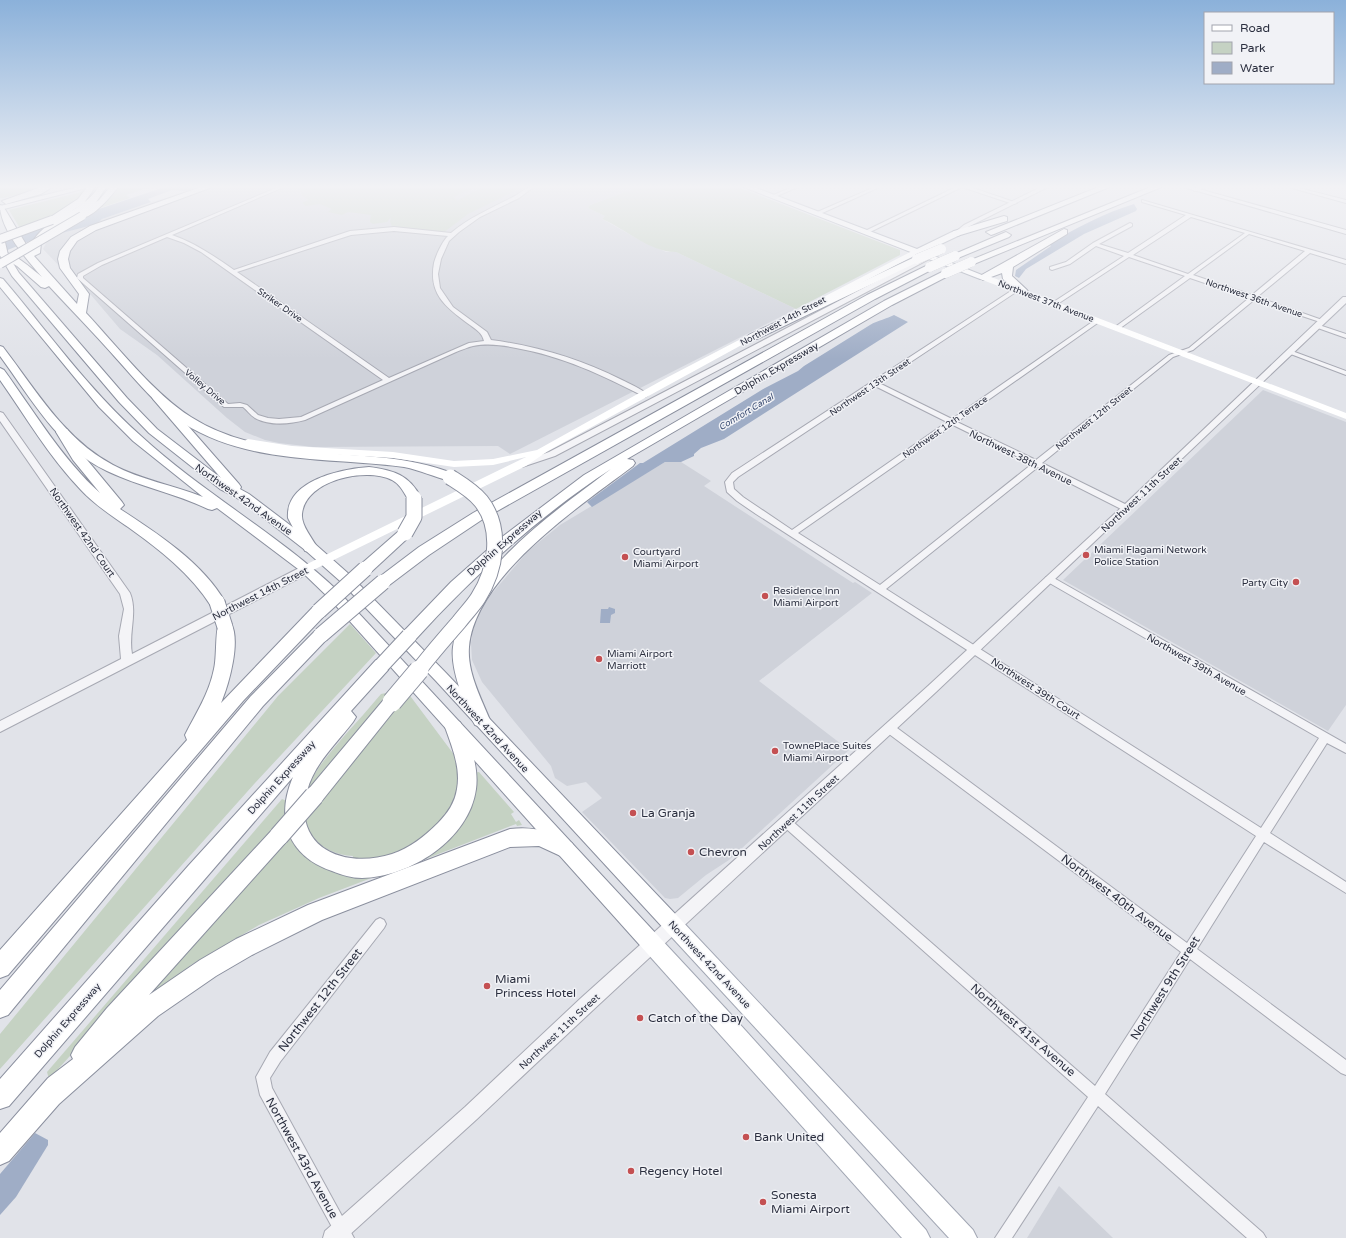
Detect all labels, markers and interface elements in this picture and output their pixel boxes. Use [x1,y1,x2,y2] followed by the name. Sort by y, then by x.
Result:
[1204,12,1334,84] legend
[1240,21,1270,35] text: Road
[1240,41,1266,55] text: Park
[1240,61,1275,75] text: Water
[1204,277,1304,320] street label: Northwest 36th Avenue
[996,278,1095,325] street label: Northwest 37th Avenue
[255,286,304,325] street label: Striker Drive
[739,294,828,349] street label: Northwest 14th Street
[732,340,821,398] street label: Dolphin Expressway
[828,356,913,419] street label: Northwest 13th Street
[182,367,227,408] street label: Volley Drive
[1054,384,1135,453] street label: Northwest 12th Street
[717,391,777,433] water label: Comfort Canal
[901,394,990,461] street label: Northwest 12th Terrace
[967,428,1074,488] street label: Northwest 38th Avenue
[1099,454,1185,535] street label: Northwest 11th Street
[193,462,295,538] street label: Northwest 42nd Avenue
[47,486,118,580] street label: Northwest 42nd Court
[465,507,545,579] street label: Dolphin Expressway
[1094,544,1207,568] place label: Miami Flagami Network Police Station
[633,546,699,570] place label: Courtyard Miami Airport
[1081,550,1091,560] marker: Miami Flagami Network Police Station
[620,552,630,562] marker: Courtyard Miami Airport
[211,564,311,623] street label: Northwest 14th Street
[1242,577,1289,589] place label: Party City
[1291,577,1301,587] marker: Party City
[773,585,840,609] place label: Residence Inn Miami Airport
[760,591,770,601] marker: Residence Inn Miami Airport
[1144,631,1249,699] street label: Northwest 39th Avenue
[607,648,673,672] place label: Miami Airport Marriott
[594,654,604,664] marker: Miami Airport Marriott
[989,655,1082,722] street label: Northwest 39th Court
[443,682,531,775] street label: Northwest 42nd Avenue
[245,738,318,817] street label: Dolphin Expressway
[783,740,871,764] place label: TownePlace Suites Miami Airport
[770,746,780,756] marker: TownePlace Suites Miami Airport
[756,772,842,853] street label: Northwest 11th Street
[641,806,695,820] place label: La Granja
[628,808,638,818] marker: La Granja
[699,845,747,859] place label: Chevron
[686,847,696,857] marker: Chevron
[1059,852,1176,945] street label: Northwest 40th Avenue
[665,918,753,1011] street label: Northwest 42nd Avenue
[1127,933,1203,1042] street label: Northwest 9th Street
[275,945,365,1054] street label: Northwest 12th Street
[495,972,576,1000] place label: Miami Princess Hotel
[32,980,104,1061] street label: Dolphin Expressway
[482,981,492,991] marker: Miami Princess Hotel
[968,981,1078,1079] street label: Northwest 41st Avenue
[517,991,603,1072] street label: Northwest 11th Street
[648,1011,744,1025] place label: Catch of the Day
[635,1013,645,1023] marker: Catch of the Day
[263,1095,341,1221] street label: Northwest 43rd Avenue
[754,1130,824,1144] place label: Bank United
[741,1132,751,1142] marker: Bank United
[639,1164,722,1178] place label: Regency Hotel
[626,1166,636,1176] marker: Regency Hotel
[771,1188,850,1216] place label: Sonesta Miami Airport
[758,1197,768,1207] marker: Sonesta Miami Airport

